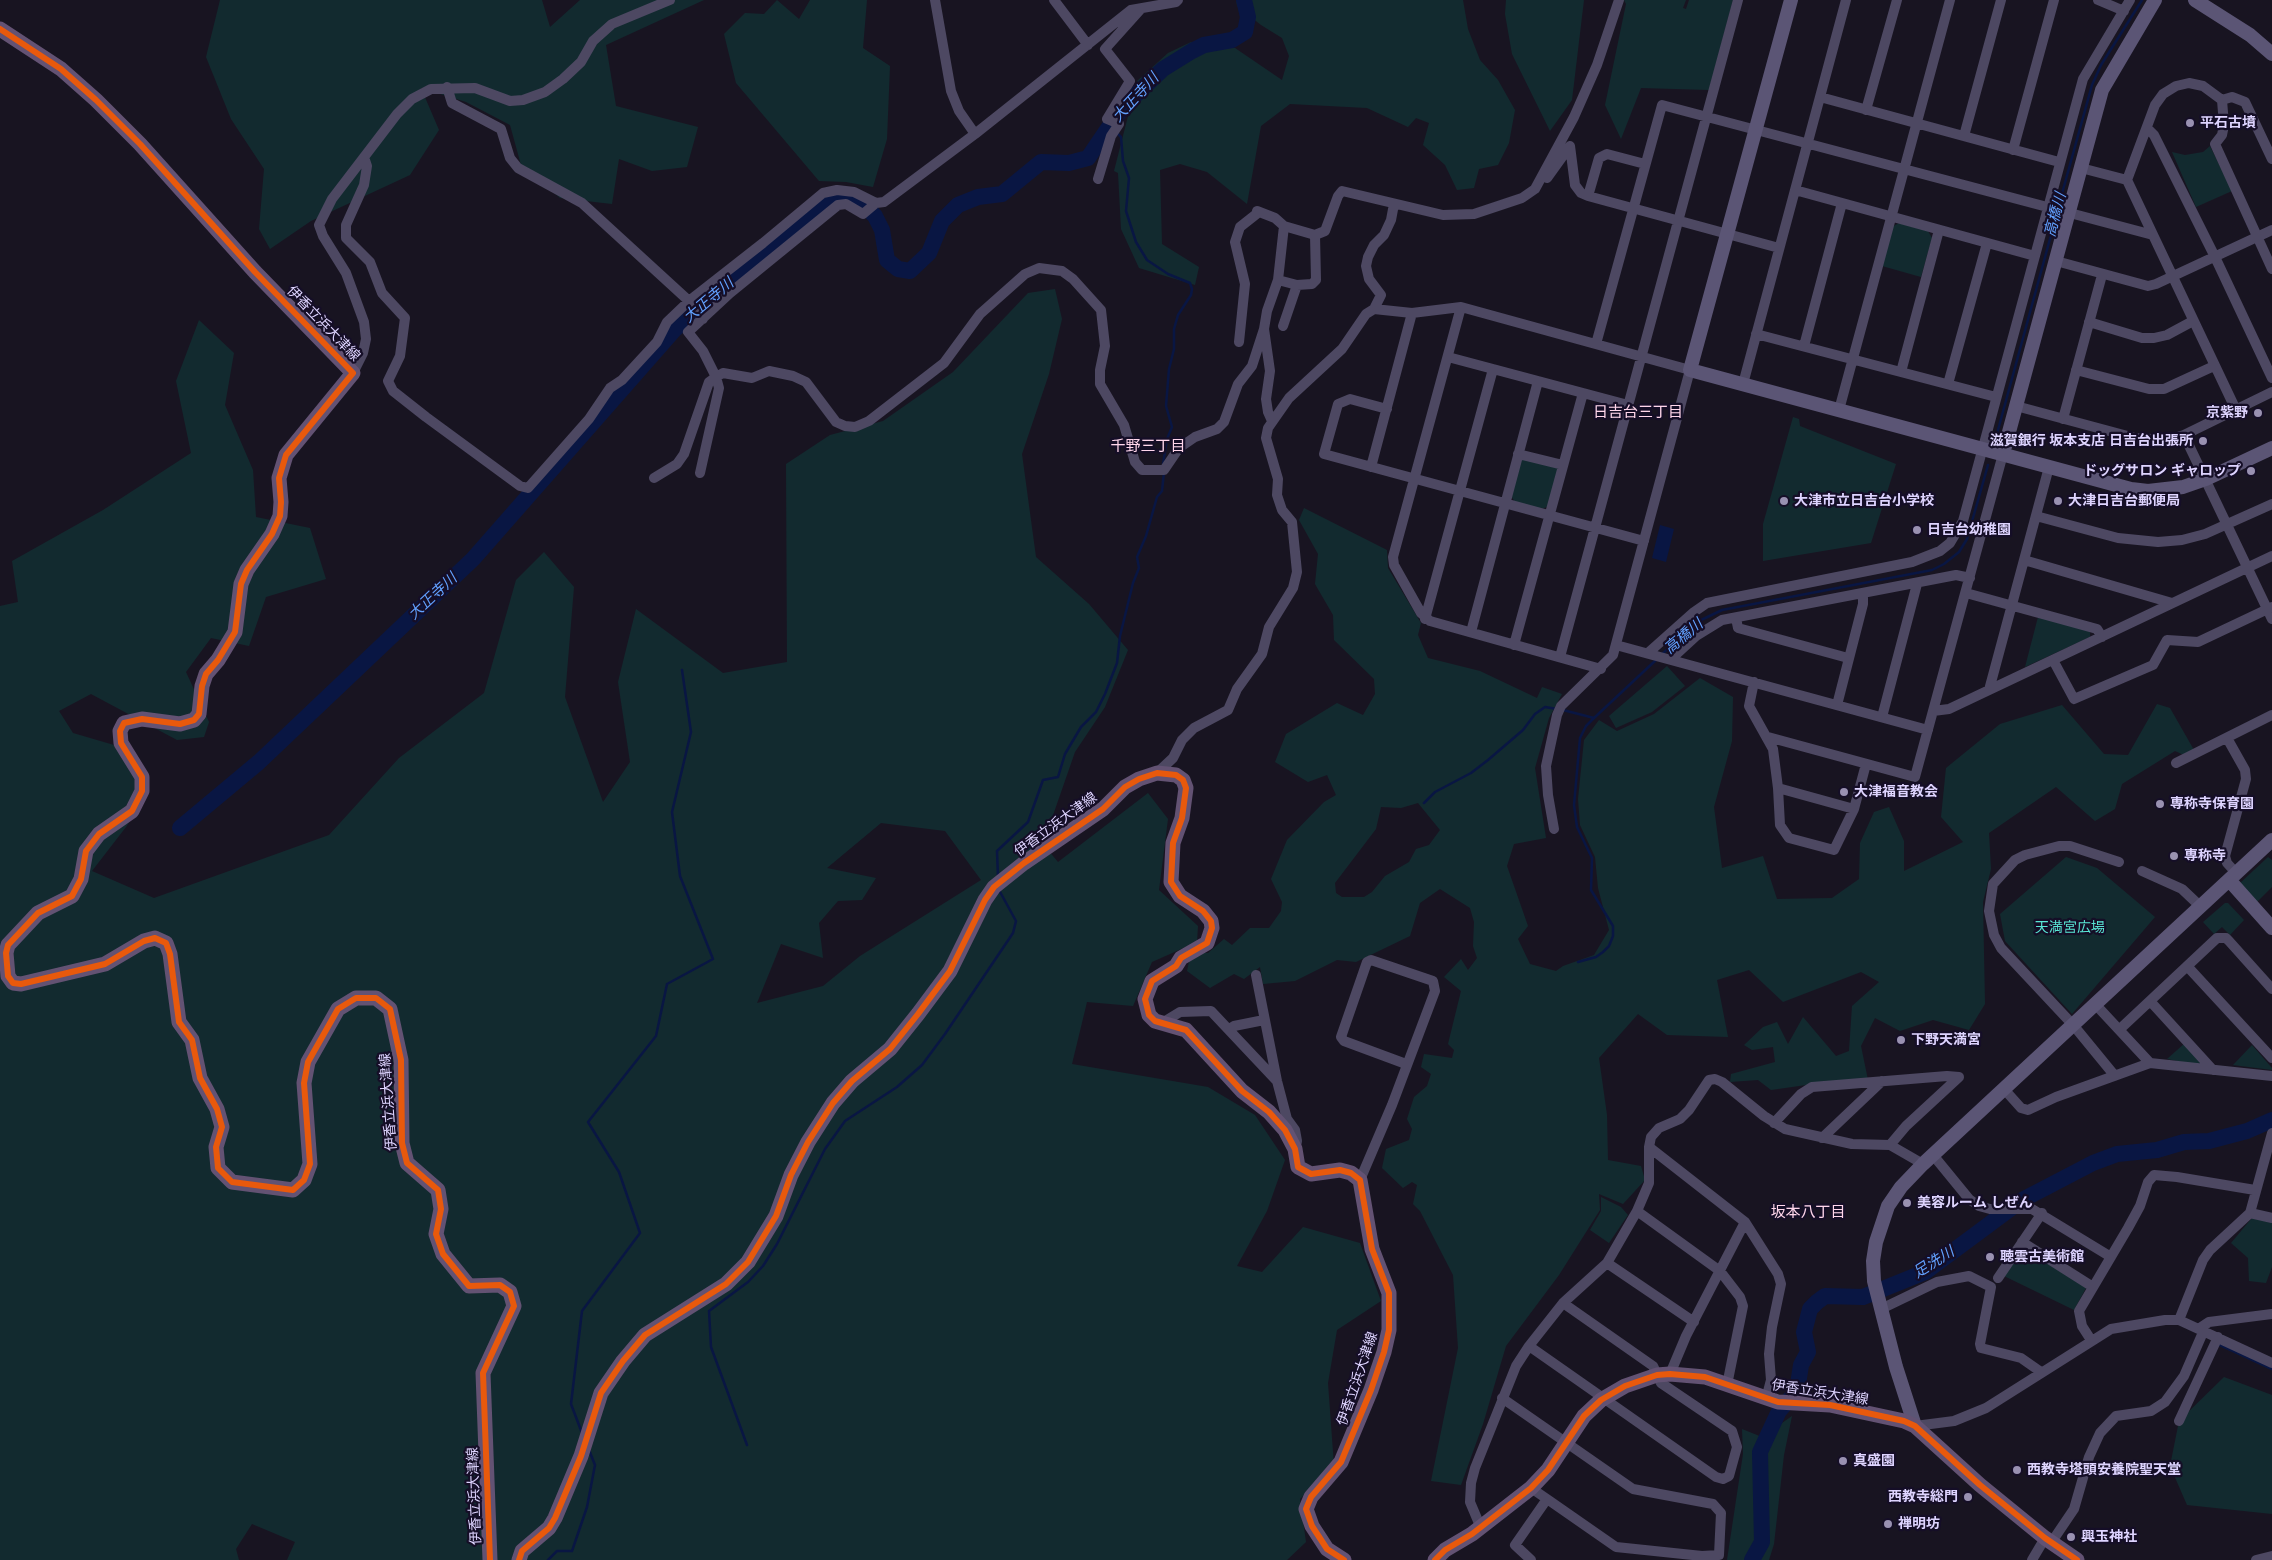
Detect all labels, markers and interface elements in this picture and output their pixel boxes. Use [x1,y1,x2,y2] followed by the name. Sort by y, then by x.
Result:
[1109,70,1163,126] water label: 大正寺川
[2200,115,2256,131] place label: 平石古墳
[2184,117,2196,129] marker: 平石古墳
[2041,191,2071,239] water label: 高橋川
[680,275,738,327] water label: 大正寺川
[283,283,363,365] street label: 伊香立浜大津線
[1593,404,1683,422] district label: 日吉台三丁目
[2206,405,2248,421] place label: 京紫野
[2252,407,2264,419] marker: 京紫野
[1990,433,2193,449] place label: 滋賀銀行 坂本支店 日吉台出張所
[2197,435,2209,447] marker: 滋賀銀行 坂本支店 日吉台出張所
[1111,438,1185,456] district label: 千野三丁目
[2083,463,2241,479] place label: ドッグサロン ギャロップ
[2245,465,2257,477] marker: ドッグサロン ギャロップ
[1794,493,1934,509] place label: 大津市立日吉台小学校
[2068,493,2180,509] place label: 大津日吉台郵便局
[1778,495,1790,507] marker: 大津市立日吉台小学校
[2052,495,2064,507] marker: 大津日吉台郵便局
[1927,522,2011,538] place label: 日吉台幼稚園
[1911,524,1923,536] marker: 日吉台幼稚園
[405,570,461,624] water label: 大正寺川
[1661,616,1707,658] water label: 高橋川
[1854,784,1938,800] place label: 大津福音教会
[1838,786,1850,798] marker: 大津福音教会
[1011,789,1101,861] street label: 伊香立浜大津線
[2170,796,2254,812] place label: 専称寺保育園
[2154,798,2166,810] marker: 専称寺保育園
[2184,848,2226,864] place label: 専称寺
[2168,850,2180,862] marker: 専称寺
[2035,920,2105,936] park label: 天満宮広場
[1911,1032,1981,1048] place label: 下野天満宮
[1895,1034,1907,1046] marker: 下野天満宮
[377,1053,401,1151] street label: 伊香立浜大津線
[1917,1195,2033,1211] place label: 美容ルーム しぜん
[1901,1197,1913,1209] marker: 美容ルーム しぜん
[1771,1204,1845,1222] district label: 坂本八丁目
[1910,1243,1958,1283] water label: 足洗川
[2000,1249,2084,1265] place label: 聴雲古美術館
[1984,1251,1996,1263] marker: 聴雲古美術館
[1334,1330,1382,1428] street label: 伊香立浜大津線
[1770,1377,1870,1409] street label: 伊香立浜大津線
[465,1447,485,1545] street label: 伊香立浜大津線
[1853,1453,1895,1469] place label: 真盛園
[1837,1455,1849,1467] marker: 真盛園
[2027,1462,2181,1478] place label: 西教寺塔頭安養院聖天堂
[2011,1464,2023,1476] marker: 西教寺塔頭安養院聖天堂
[1888,1489,1958,1505] place label: 西教寺総門
[1962,1491,1974,1503] marker: 西教寺総門
[1898,1516,1940,1532] place label: 禅明坊
[1882,1518,1894,1530] marker: 禅明坊
[2081,1529,2137,1545] place label: 興玉神社
[2065,1531,2077,1543] marker: 興玉神社

